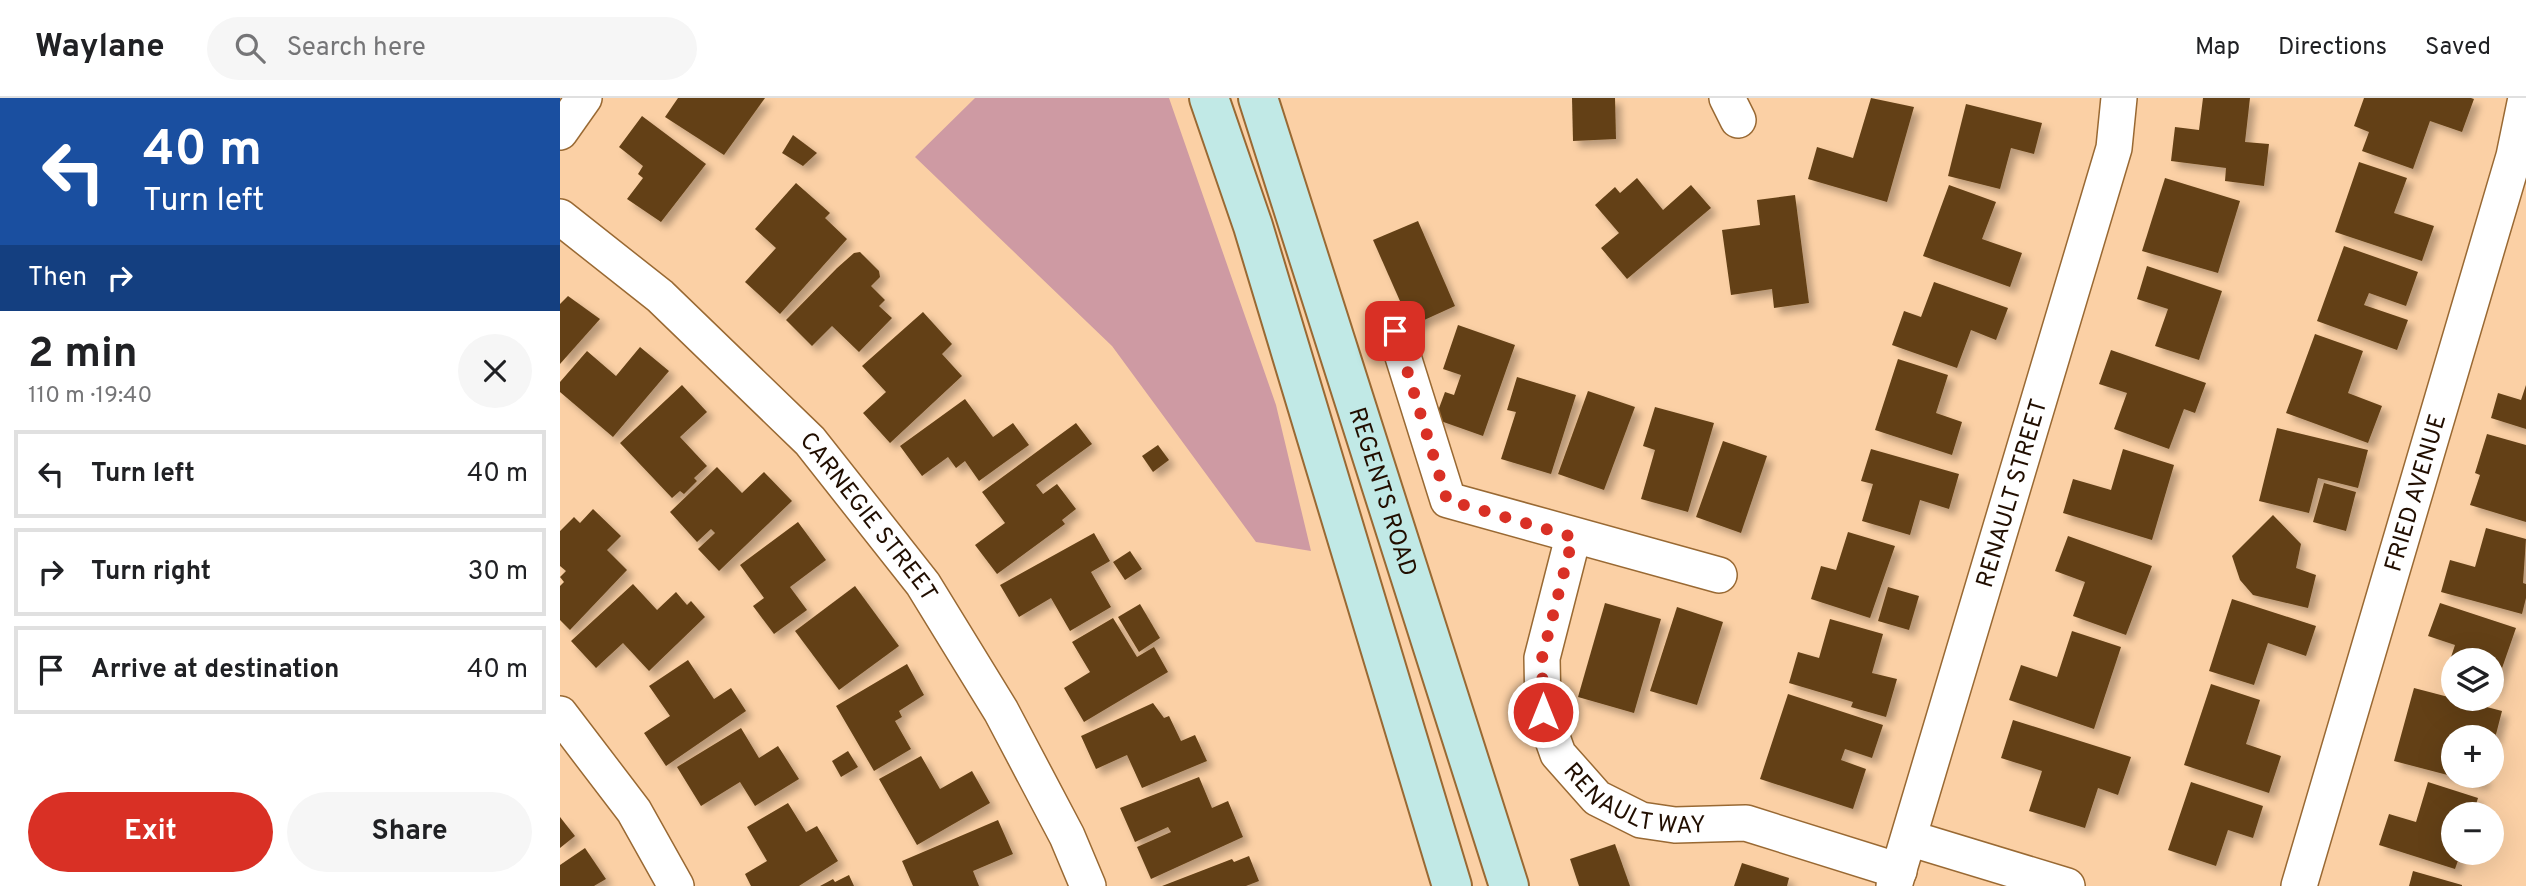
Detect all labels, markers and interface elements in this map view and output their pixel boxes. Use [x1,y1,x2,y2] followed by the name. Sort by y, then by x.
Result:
[207,17,697,80] search box
[35,27,165,69] text: Waylane
[231,29,269,67] icon: search
[287,32,426,65] text: Search here
[2195,33,2240,63] text: Map
[2278,33,2387,63] text: Directions
[2425,33,2491,63] text: Saved
[143,121,262,183] text: 40 m
[28,126,119,217] icon: left
[143,182,264,222] text: Turn left
[101,259,139,297] icon: right
[28,262,87,295] text: Then
[1365,301,1425,361] pin
[1376,312,1414,350] icon: arrive
[28,329,138,382] text: 2 min
[458,334,532,408] button: close
[28,382,152,411] text: 110 m · 19:40
[1971,396,2055,591] street label: RENAULT STREET
[1340,404,1422,580] street label: REGENTS ROAD
[2379,411,2454,576] street label: FRIED AVENUE
[793,426,943,608] street label: CARNEGIE STREET
[32,455,70,493] icon: left
[91,458,195,491] text: Turn left
[467,458,528,491] text: 40 m
[32,553,70,591] icon: right
[91,556,211,589] text: Turn right
[468,556,528,589] text: 30 m
[2441,648,2504,865] map controls
[2441,648,2504,711] button: layers
[32,651,70,689] icon: arrive
[91,654,339,687] text: Arrive at destination
[467,654,528,687] text: 40 m
[1506,675,1580,749] position arrow
[2441,725,2504,788] button: +
[1556,757,1706,842] street label: RENAULT WAY
[28,792,273,872] button: Exit
[287,792,532,872] button: Share
[2441,802,2504,865] button: −

